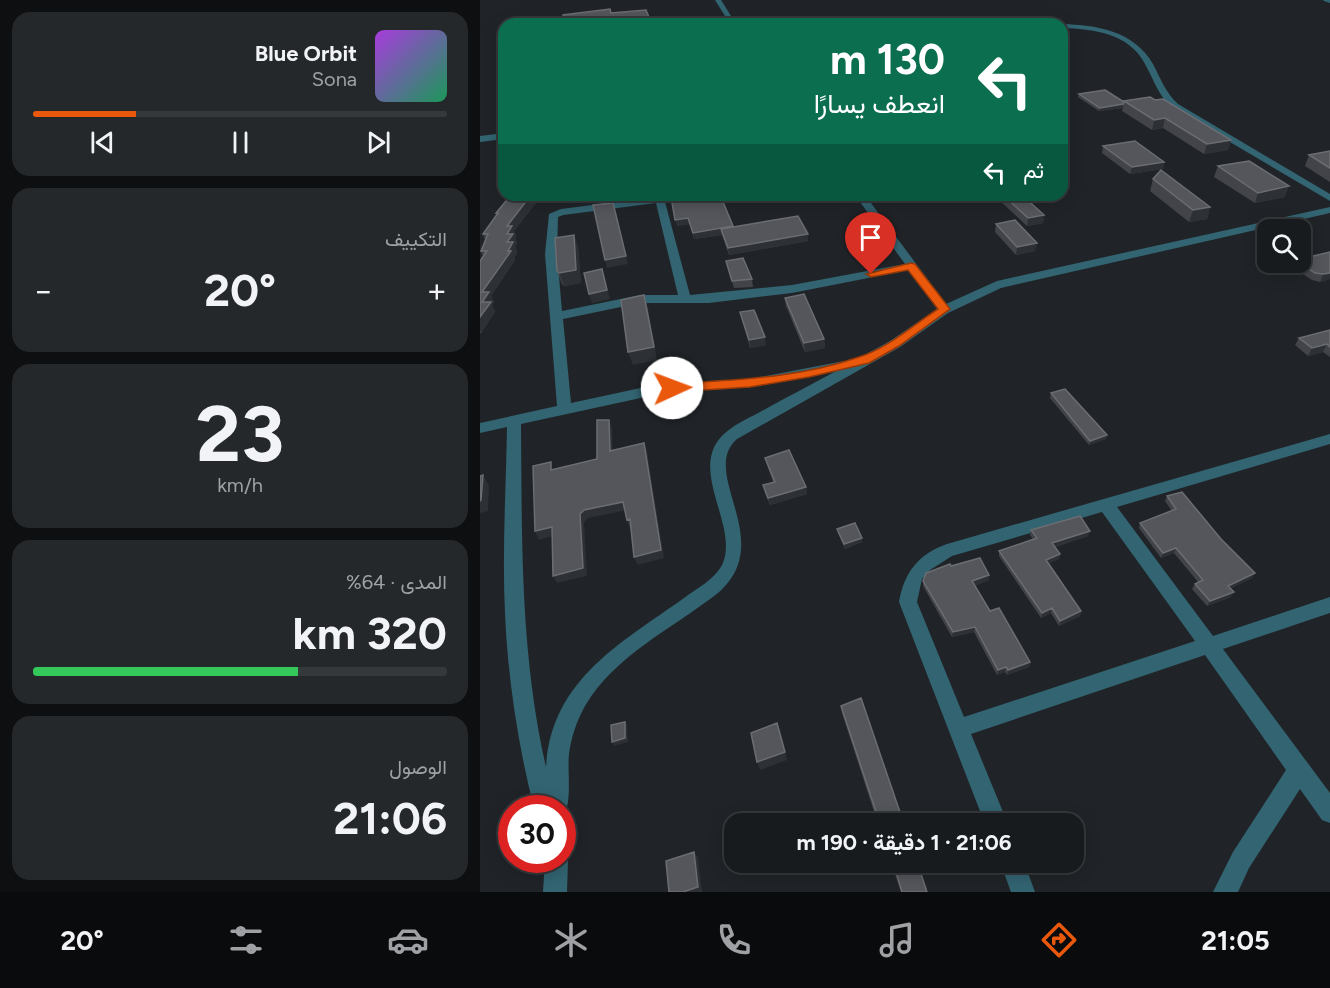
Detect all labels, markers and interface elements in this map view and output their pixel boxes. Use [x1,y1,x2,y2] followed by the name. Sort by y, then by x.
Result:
[830,34,945,85] text: 130 m
[255,40,357,67] text: Blue Orbit
[966,42,1044,120] icon: left
[312,67,357,91] text: Sona
[814,87,945,120] text: انعطف يسارًا
[86,126,119,159] icon: previous
[224,126,257,159] icon: pause
[362,126,395,159] icon: next
[978,156,1011,189] icon: left
[1023,157,1044,184] text: ثم
[845,212,896,274] pin
[1257,219,1311,273] map controls
[1257,219,1311,273] button: search
[854,221,887,254] icon: arrive
[385,227,447,251] text: التكييف
[204,263,276,317] text: 20°
[33,271,54,310] text: −
[426,271,447,310] text: +
[640,356,704,420] position arrow
[196,387,284,481] text: 23
[217,473,263,497] text: km/h
[346,570,447,594] text: المدى · 64%
[293,606,447,660] text: 320 km
[389,755,447,779] text: الوصول
[333,791,447,845] text: 21:06
[498,795,576,873] speed limit sign: 30
[796,829,1012,856] text: 21:06 · 1 دقيقة · 190 m
[225,919,267,961] icon: filters
[387,919,429,961] icon: car
[550,919,592,961] icon: climate
[713,919,755,961] icon: phone
[876,919,918,961] icon: music
[1038,919,1080,961] icon: directions
[60,924,104,957] text: 20°
[1201,924,1270,957] text: 21:05

